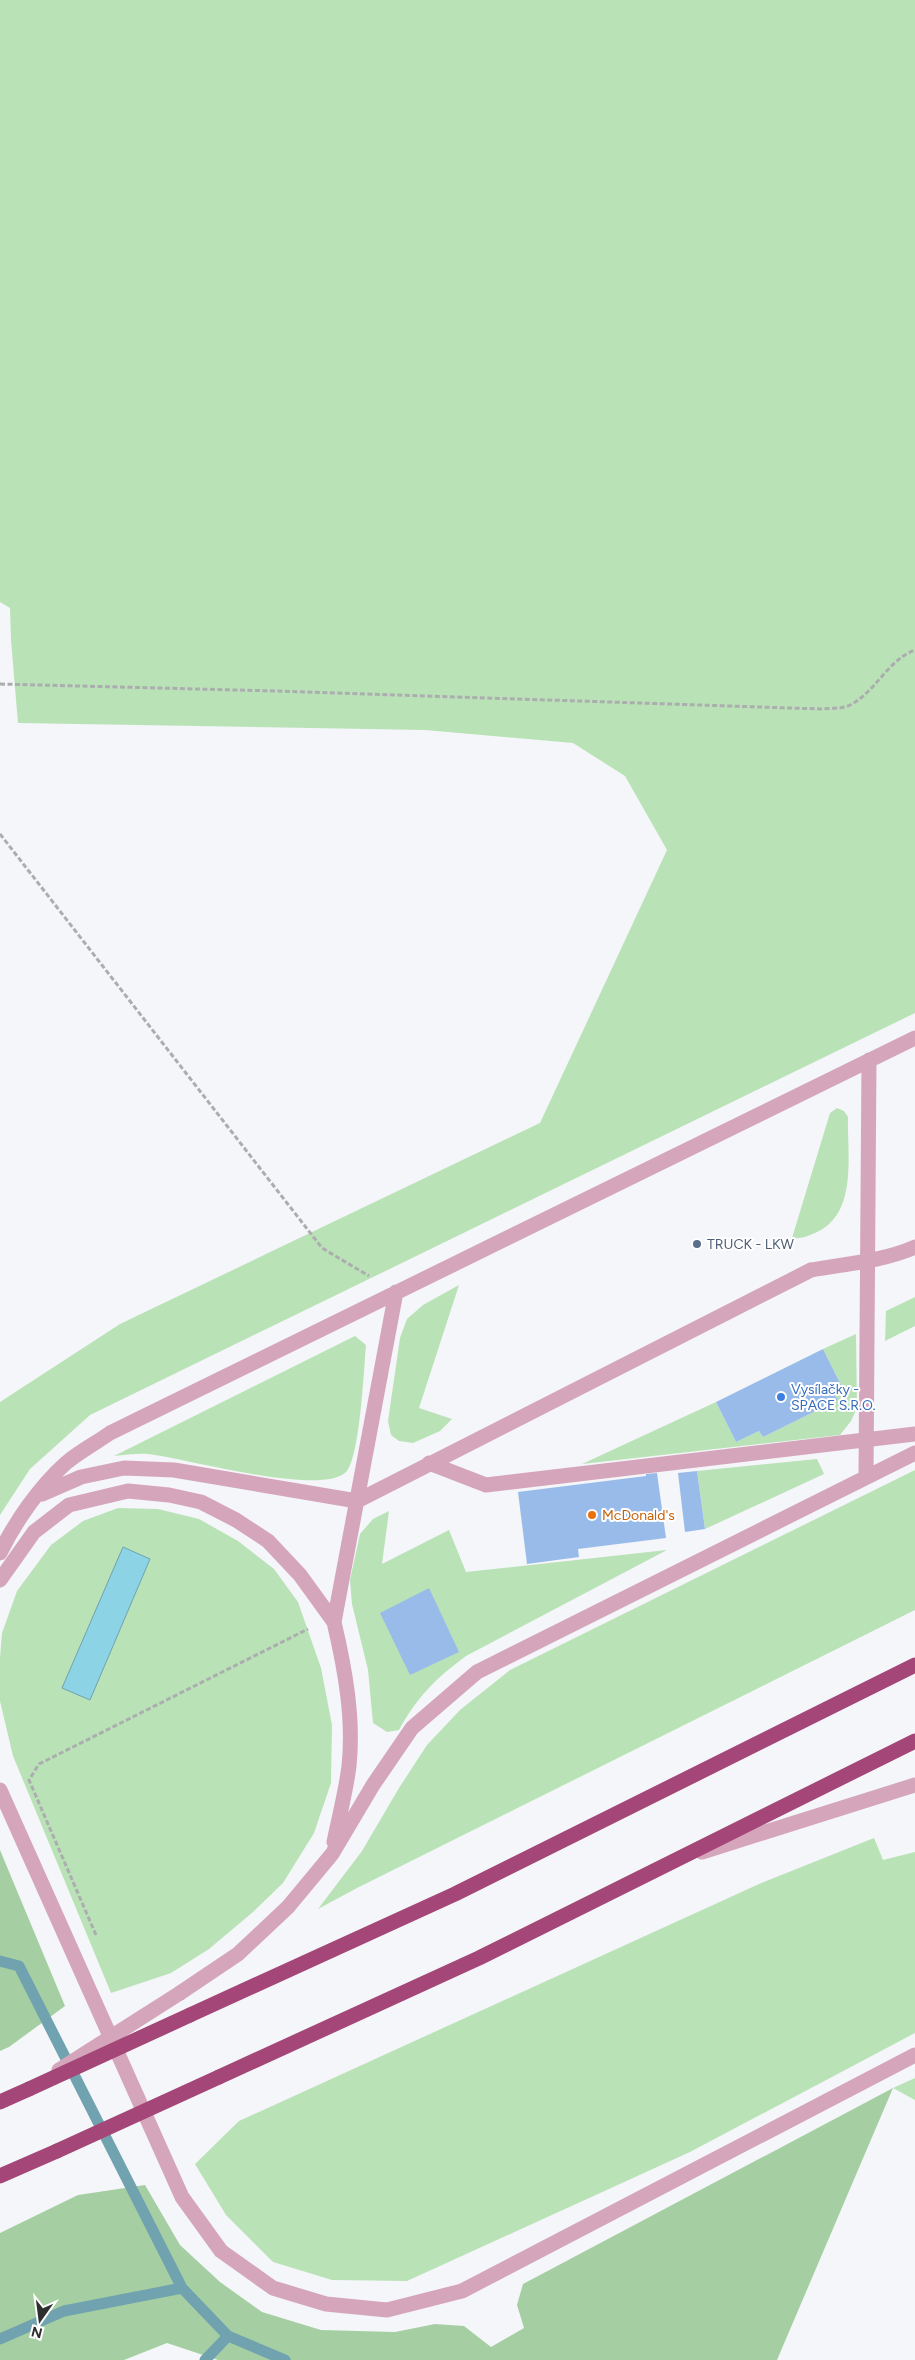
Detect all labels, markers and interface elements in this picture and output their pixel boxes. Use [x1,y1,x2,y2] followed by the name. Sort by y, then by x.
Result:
[707,1236,795,1253] place label: TRUCK - LKW
[691,1238,703,1250] marker: TRUCK - LKW
[791,1381,876,1414] place label: Vysílačky - SPACE S.R.O.
[775,1391,787,1403] marker: Vysílačky - SPACE S.R.O.
[602,1507,675,1524] place label: McDonald's
[586,1509,598,1521] marker: McDonald's
[15,2295,65,2345] north arrow
[30,2323,44,2342] text: N

